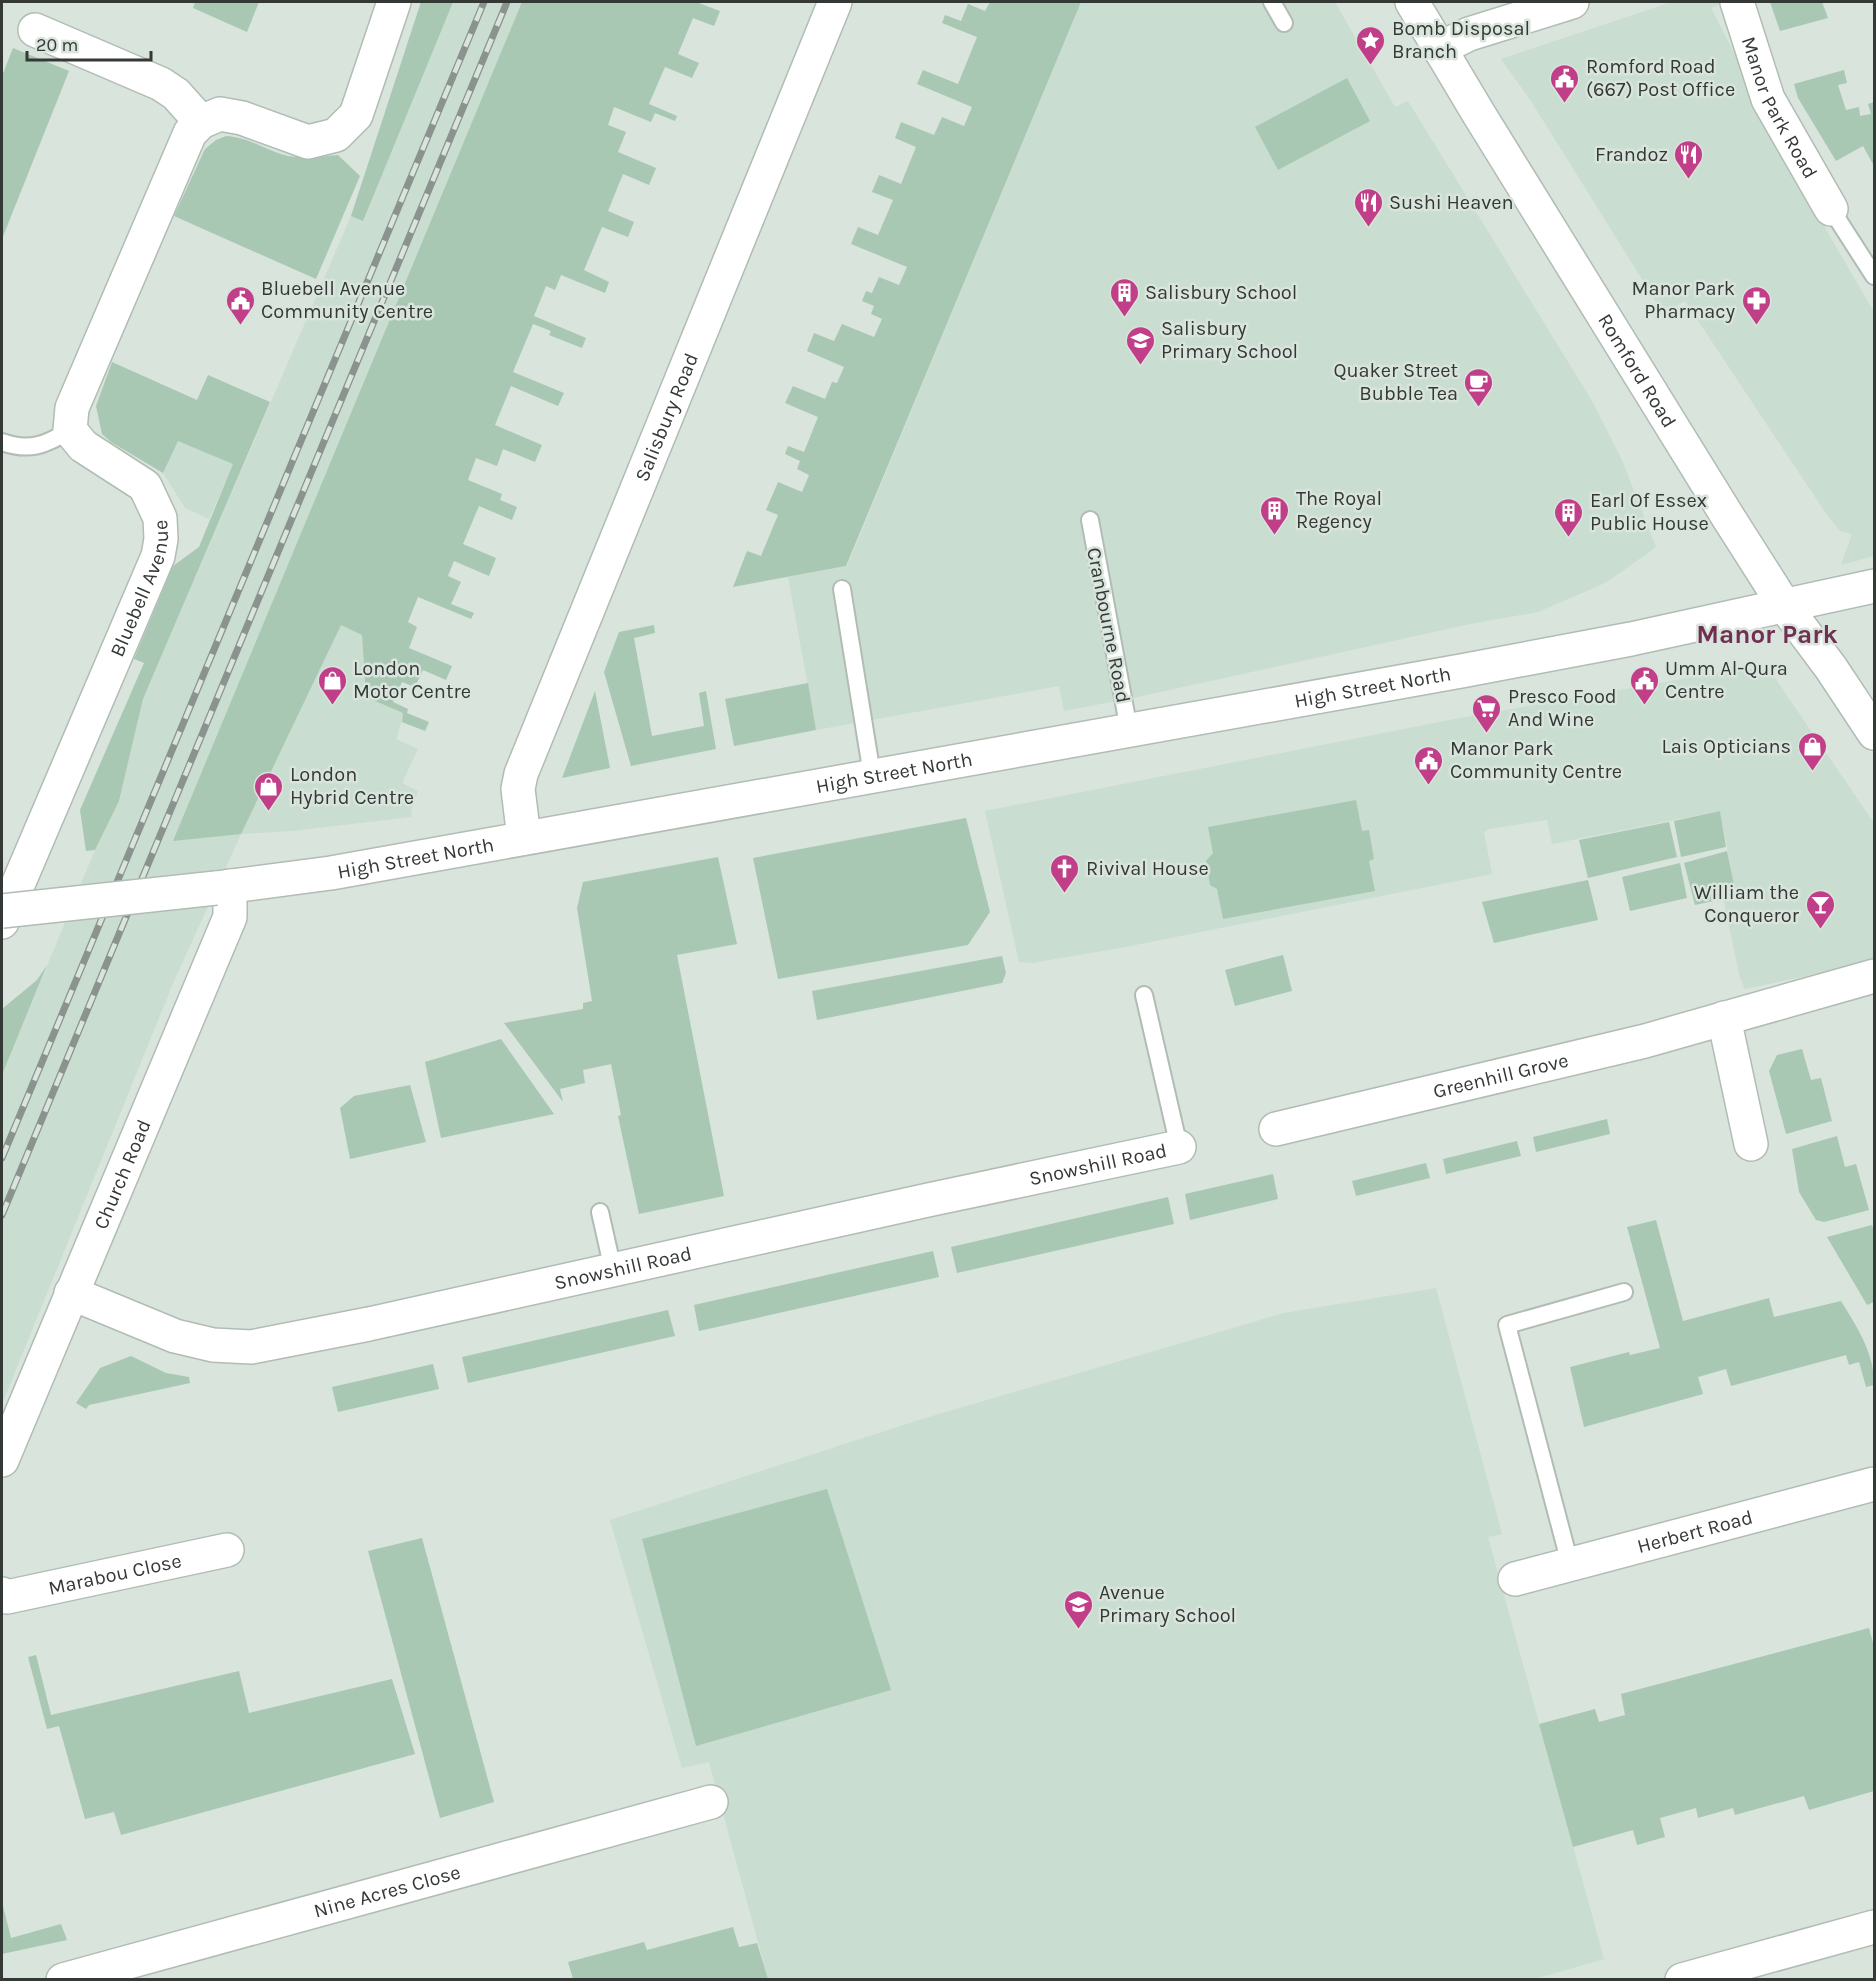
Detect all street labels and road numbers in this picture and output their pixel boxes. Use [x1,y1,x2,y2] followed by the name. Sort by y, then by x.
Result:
[1737,34,1822,183] street label: Manor Park Road
[1593,310,1681,432] street label: Romford Road
[630,350,703,485] street label: Salisbury Road
[106,519,173,660] street label: Bluebell Avenue
[1082,545,1135,705] street label: Cranbourne Road
[1292,662,1453,713] street label: High Street North
[814,748,974,798] street label: High Street North
[336,833,496,884] street label: High Street North
[1431,1049,1571,1103] street label: Greenhill Grove
[89,1116,156,1233] street label: Church Road
[1027,1139,1169,1190] street label: Snowshill Road
[552,1242,694,1295] street label: Snowshill Road
[1635,1506,1755,1558] street label: Herbert Road
[46,1549,183,1600] street label: Marabou Close
[311,1860,463,1923] street label: Nine Acres Close

